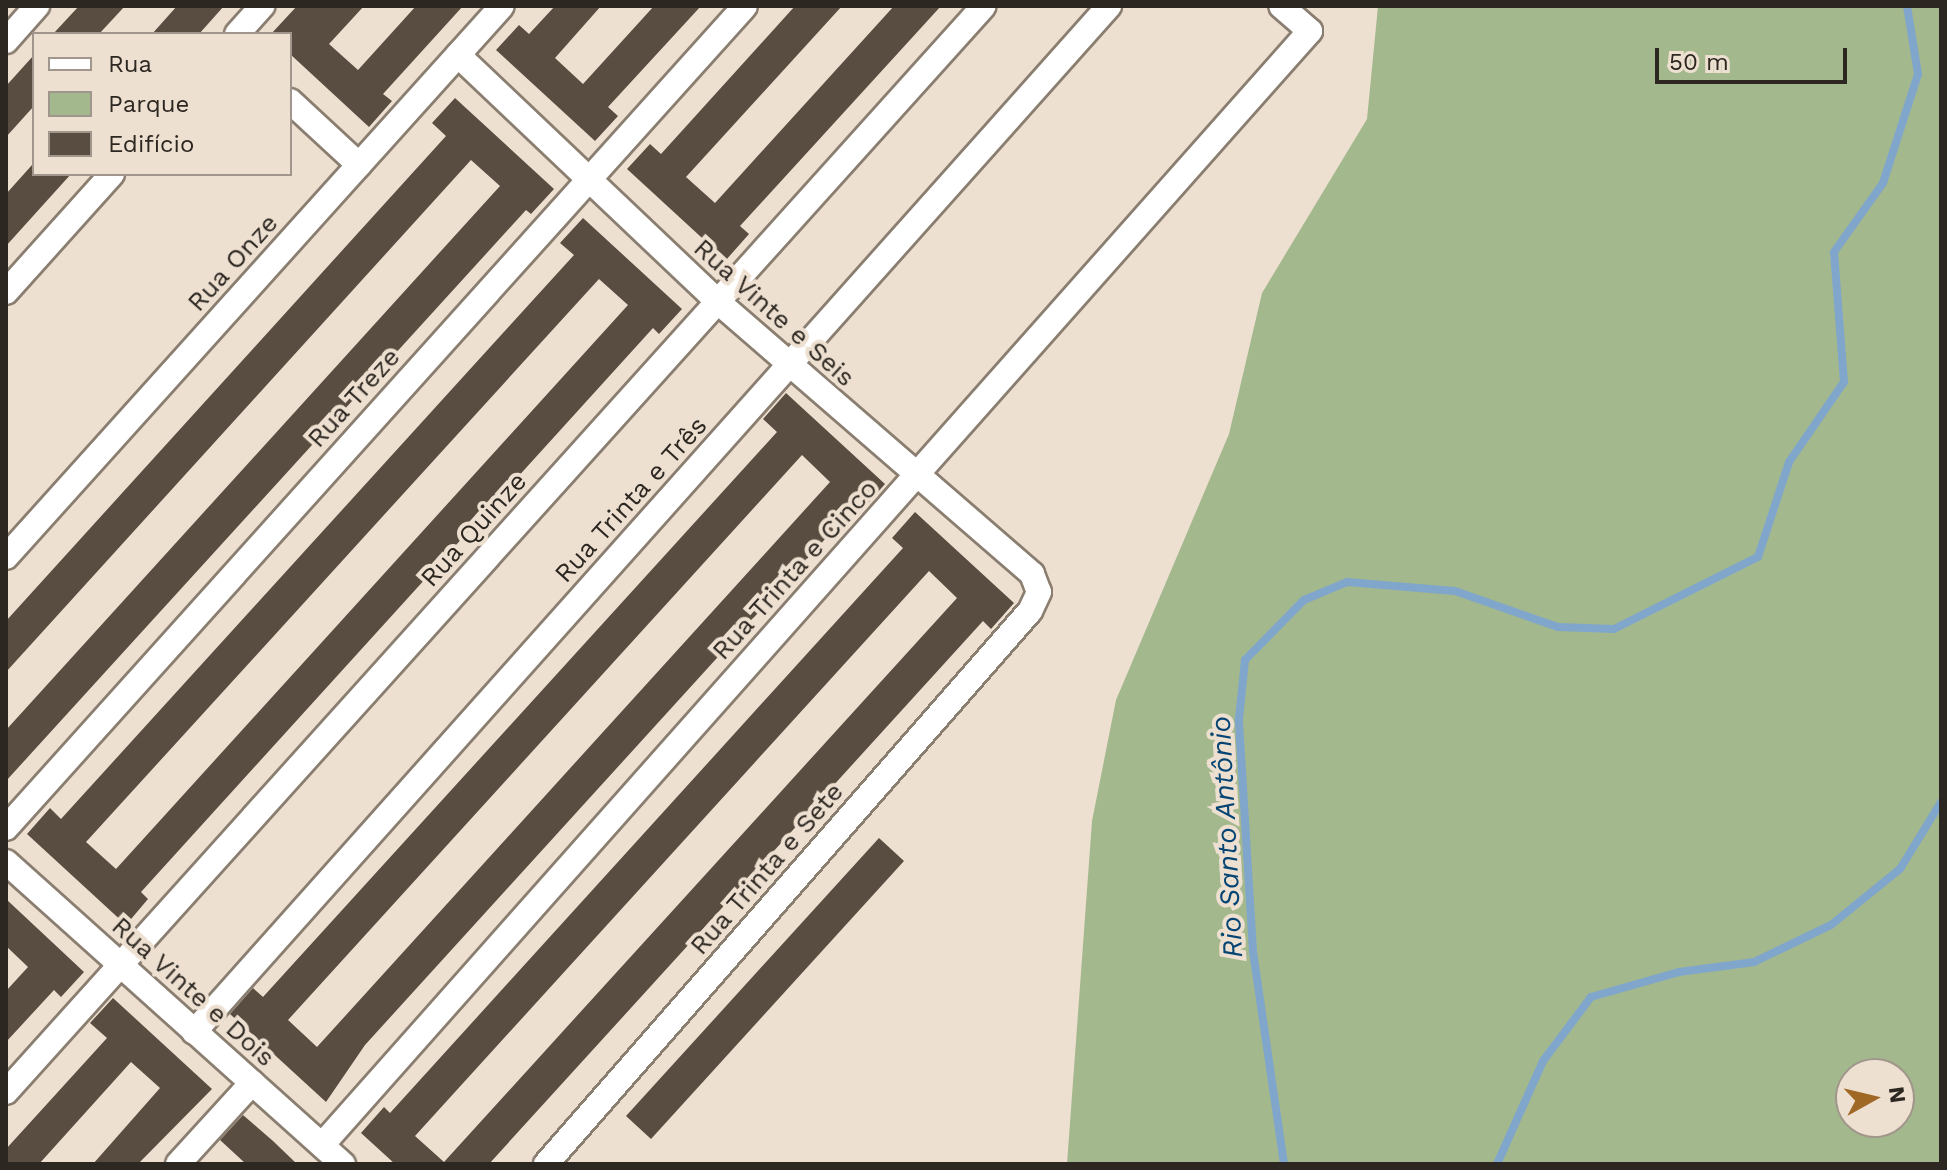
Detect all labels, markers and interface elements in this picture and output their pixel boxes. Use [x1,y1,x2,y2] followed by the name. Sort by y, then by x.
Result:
[32,32,292,176] legend
[1659,32,1851,82] scale bar
[1669,48,1729,76] text: 50 m
[108,50,152,78] text: Rua
[108,90,189,118] text: Parque
[108,130,194,158] text: Edifício
[181,208,285,318] street label: Rua Onze
[687,232,861,394] street label: Rua Vinte e Seis
[301,341,407,455] street label: Rua Treze
[547,410,715,590] street label: Rua Trinta e Três
[414,466,534,594] street label: Rua Quinze
[705,473,885,667] street label: Rua Trinta e Cinco
[1204,715,1250,959] water label: Rio Santo Antônio
[683,776,851,962] street label: Rua Trinta e Sete
[105,910,281,1074] street label: Rua Vinte e Dois
[1835,1058,1915,1138] north arrow
[1884,1085,1911,1105] text: N

